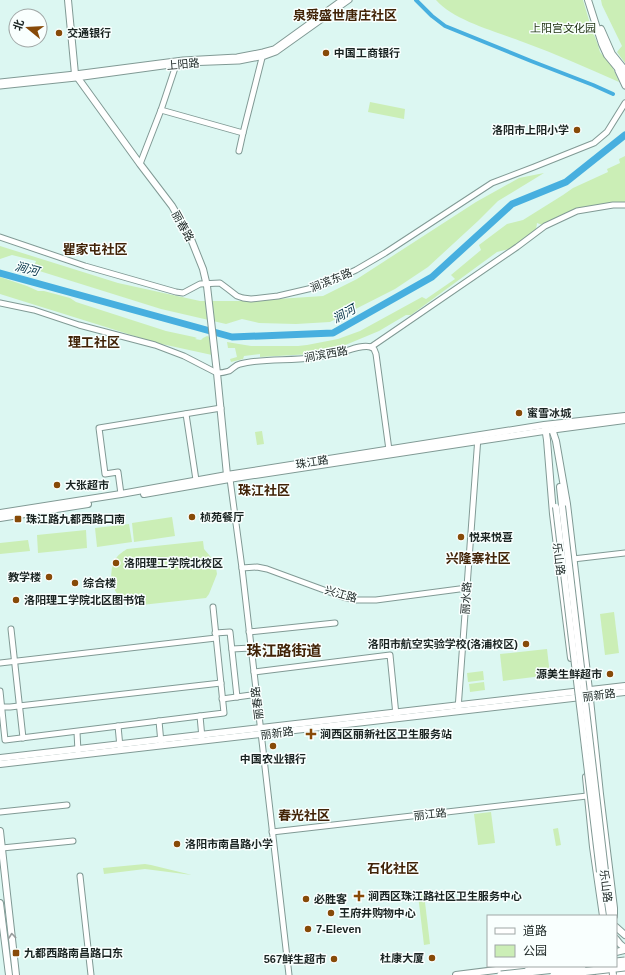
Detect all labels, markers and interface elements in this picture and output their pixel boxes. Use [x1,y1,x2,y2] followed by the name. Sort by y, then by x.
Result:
[8,8,48,48] north arrow
[293,8,397,23] district label: 泉舜盛世唐庄社区
[11,18,26,32] text: 北
[530,22,596,34] park label: 上阳宫文化园
[67,27,111,39] place label: 交通银行
[54,28,64,38] marker: 交通银行
[334,47,400,59] place label: 中国工商银行
[321,48,331,58] marker: 中国工商银行
[166,57,200,71] street label: 上阳路
[492,124,569,136] place label: 洛阳市上阳小学
[572,125,582,135] marker: 洛阳市上阳小学
[170,209,196,243] street label: 丽春路
[62,242,128,257] district label: 瞿家屯社区
[14,259,42,279] water label: 涧河
[308,266,354,294] street label: 涧滨东路
[330,301,360,326] water label: 涧河
[68,335,120,350] district label: 理工社区
[303,344,349,364] street label: 涧滨西路
[527,407,572,419] place label: 蜜雪冰城
[514,408,524,418] marker: 蜜雪冰城
[295,453,329,471] street label: 珠江路
[65,479,109,491] place label: 大张超市
[52,480,62,490] marker: 大张超市
[238,483,290,498] district label: 珠江社区
[200,511,244,523] place label: 桢苑餐厅
[187,512,197,522] marker: 桢苑餐厅
[26,513,125,525] place label: 珠江路九都西路口南
[13,514,23,524] marker: 珠江路九都西路口南
[469,531,513,543] place label: 悦来悦喜
[456,532,466,542] marker: 悦来悦喜
[551,542,567,576] street label: 乐山路
[445,551,511,566] district label: 兴隆寨社区
[124,557,223,569] place label: 洛阳理工学院北校区
[111,558,121,568] marker: 洛阳理工学院北校区
[8,571,41,583] place label: 教学楼
[44,572,54,582] marker: 教学楼
[83,577,116,589] place label: 综合楼
[70,578,80,588] marker: 综合楼
[459,581,473,615] street label: 丽水路
[323,584,359,604] street label: 兴江路
[24,594,145,606] place label: 洛阳理工学院北区图书馆
[11,595,21,605] marker: 洛阳理工学院北区图书馆
[368,638,518,650] place label: 洛阳市航空实验学校(洛浦校区)
[521,639,531,649] marker: 洛阳市航空实验学校(洛浦校区)
[246,642,322,659] district label: 珠江路街道
[536,668,602,680] place label: 源美生鲜超市
[605,669,615,679] marker: 源美生鲜超市
[249,686,265,720] street label: 丽春路
[582,687,616,703] street label: 丽新路
[260,725,294,741] street label: 丽新路
[305,728,317,740] marker: 涧西区丽新社区卫生服务站
[320,728,452,740] place label: 涧西区丽新社区卫生服务站
[268,741,278,751] marker: 中国农业银行
[240,753,306,765] place label: 中国农业银行
[413,806,447,822] street label: 丽江路
[278,808,330,823] district label: 春光社区
[185,838,273,850] place label: 洛阳市南昌路小学
[172,839,182,849] marker: 洛阳市南昌路小学
[367,861,419,876] district label: 石化社区
[598,869,614,903] street label: 乐山路
[353,890,365,902] marker: 涧西区珠江路社区卫生服务中心
[368,890,522,902] place label: 涧西区珠江路社区卫生服务中心
[314,893,347,905] place label: 必胜客
[301,894,311,904] marker: 必胜客
[339,907,416,919] place label: 王府井购物中心
[326,908,336,918] marker: 王府井购物中心
[487,915,617,967] legend
[316,923,362,935] place label: 7-Eleven
[303,924,313,934] marker: 7-Eleven
[523,924,547,938] text: 道路
[8,933,17,939] one-way arrow
[523,944,547,958] text: 公园
[24,947,123,959] place label: 九都西路南昌路口东
[11,948,21,958] marker: 九都西路南昌路口东
[380,952,424,964] place label: 杜康大厦
[264,953,326,965] place label: 567鲜生超市
[427,953,437,963] marker: 杜康大厦
[329,954,339,964] marker: 567鲜生超市

